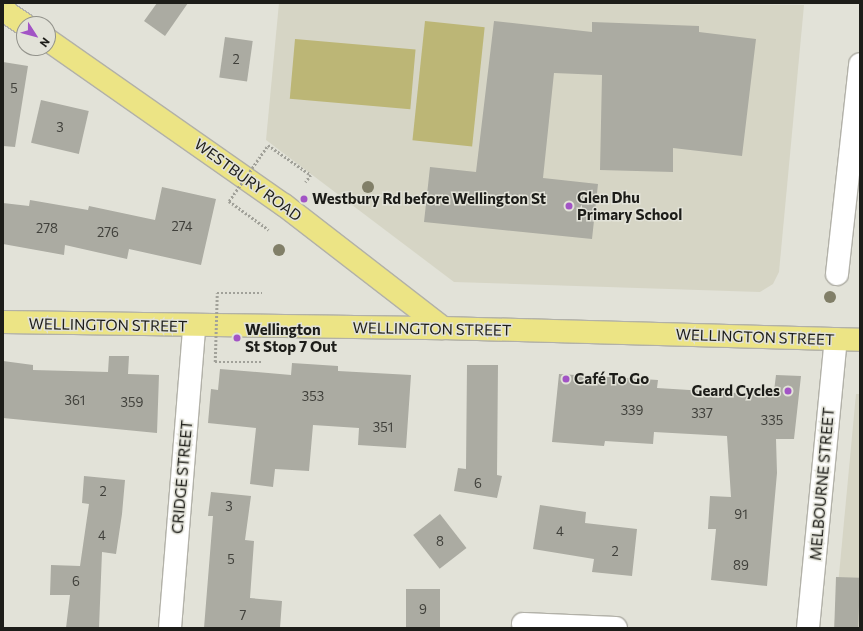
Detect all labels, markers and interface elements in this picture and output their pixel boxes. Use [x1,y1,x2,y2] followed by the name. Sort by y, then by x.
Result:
[16,16,56,56] north arrow
[38,36,53,50] text: N
[232,51,240,67] house number: 2
[10,80,18,96] house number: 5
[56,119,64,135] house number: 3
[191,135,305,225] street label: WESTBURY ROAD
[577,188,682,223] place label: Glen Dhu Primary School
[312,190,546,208] place label: Westbury Rd before Wellington St
[299,194,309,204] marker: Westbury Rd before Wellington St
[564,201,574,211] marker: Glen Dhu Primary School
[171,218,193,234] house number: 274
[36,220,58,236] house number: 278
[97,224,119,240] house number: 276
[28,315,188,335] street label: WELLINGTON STREET
[352,319,512,339] street label: WELLINGTON STREET
[245,320,337,355] place label: Wellington St Stop 7 Out
[675,325,835,349] street label: WELLINGTON STREET
[232,333,242,343] marker: Wellington St Stop 7 Out
[574,370,649,388] place label: Café To Go
[561,374,571,384] marker: Café To Go
[692,382,780,400] place label: Geard Cycles
[783,386,793,396] marker: Geard Cycles
[302,388,324,404] house number: 353
[65,392,85,408] house number: 361
[121,394,143,410] house number: 359
[621,402,643,418] house number: 339
[691,405,713,421] house number: 337
[806,407,838,561] street label: MELBOURNE STREET
[761,412,783,428] house number: 335
[168,419,196,535] street label: CRIDGE STREET
[373,419,393,435] house number: 351
[474,475,482,491] house number: 6
[99,483,107,499] house number: 2
[225,498,233,514] house number: 3
[734,506,748,522] house number: 91
[556,523,564,539] house number: 4
[98,527,106,543] house number: 4
[436,533,444,549] house number: 8
[611,543,619,559] house number: 2
[227,551,235,567] house number: 5
[733,557,749,573] house number: 89
[72,573,80,589] house number: 6
[419,601,427,617] house number: 9
[240,607,246,623] house number: 7

